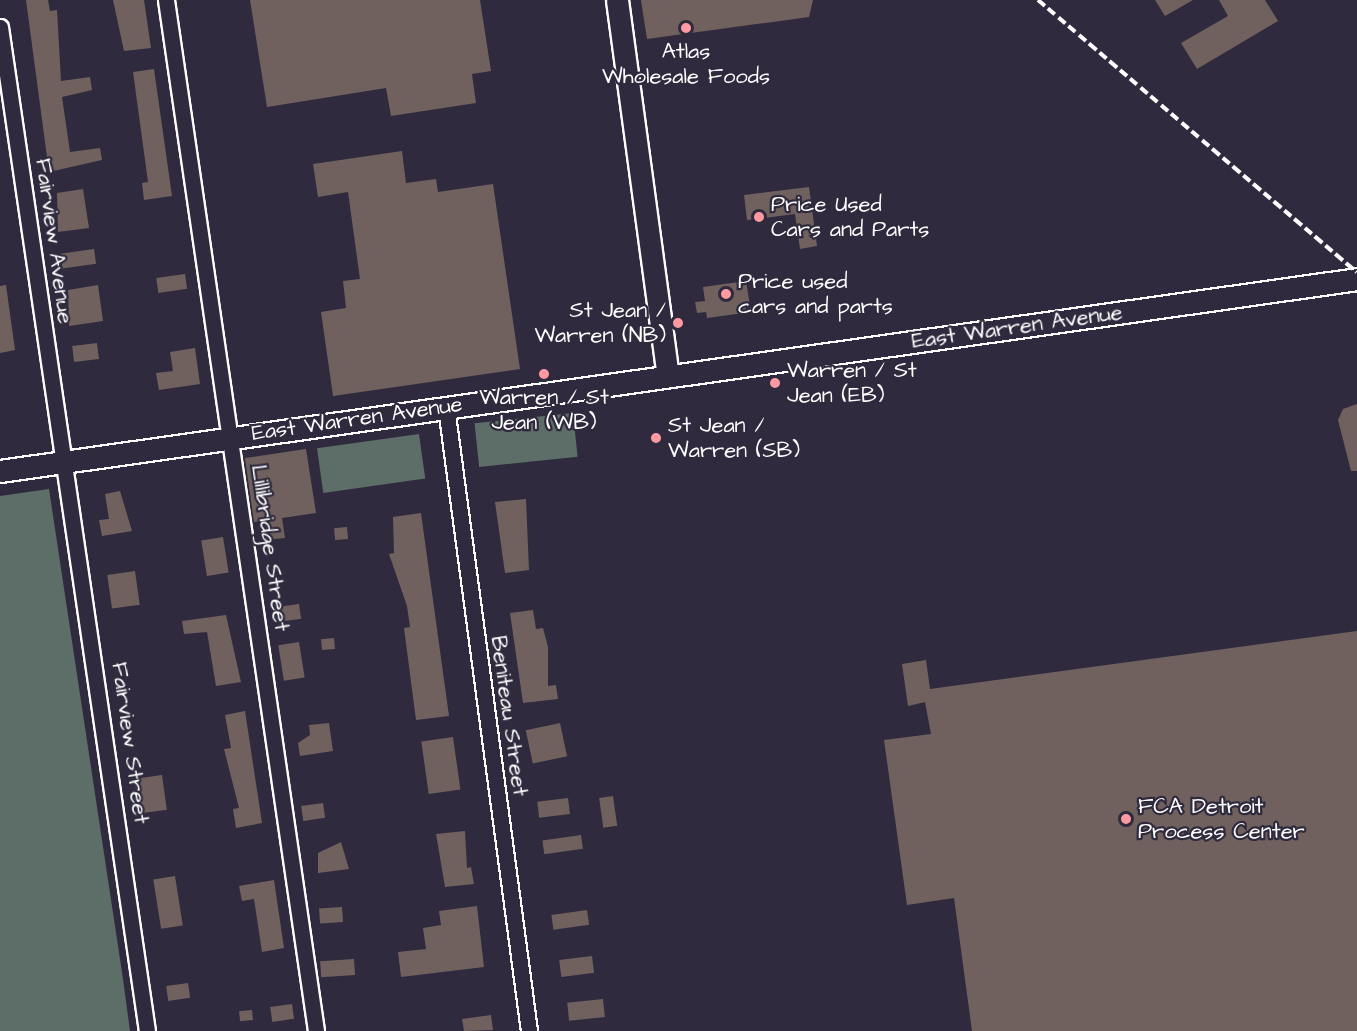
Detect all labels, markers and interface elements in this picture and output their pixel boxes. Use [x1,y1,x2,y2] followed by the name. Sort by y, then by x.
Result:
[679,21,693,35] marker: Atlas Wholesale Foods
[602,38,770,90] place label: Atlas Wholesale Foods
[29,157,79,325] street label: Fairview Avenue
[771,191,929,242] place label: Price Used Cars and Parts
[752,210,766,224] marker: Price Used Cars and Parts
[738,268,893,320] place label: Price used cars and parts
[719,287,733,301] marker: Price used cars and parts
[534,297,666,348] place label: St Jean / Warren (NB)
[910,299,1124,355] street label: East Warren Avenue
[671,316,685,330] marker: St Jean / Warren (NB)
[787,357,917,408] place label: Warren / St Jean (EB)
[537,367,551,381] marker: Warren / St Jean (WB)
[768,376,782,390] marker: Warren / St Jean (EB)
[479,384,609,436] place label: Warren / St Jean (WB)
[250,391,464,447] street label: East Warren Avenue
[668,412,800,464] place label: St Jean / Warren (SB)
[649,431,663,445] marker: St Jean / Warren (SB)
[245,463,295,633] street label: Lillibridge Street
[485,634,533,798] street label: Beniteau Street
[106,660,154,826] street label: Fairview Street
[1138,793,1305,844] place label: FCA Detroit Process Center
[1119,812,1133,826] marker: FCA Detroit Process Center

